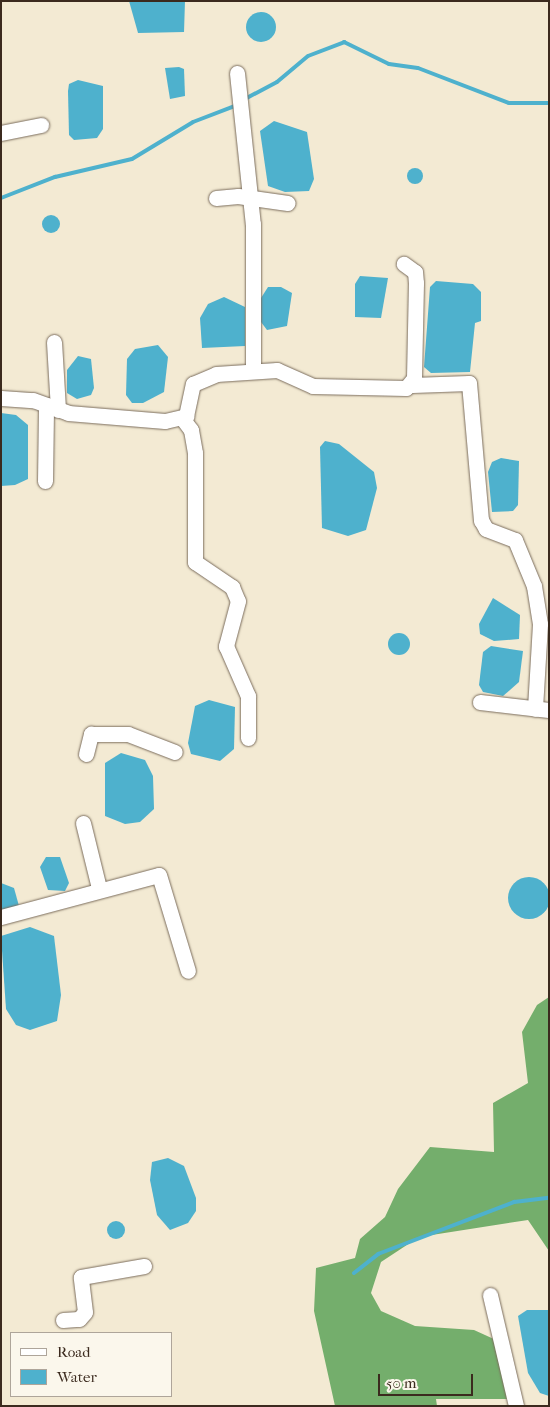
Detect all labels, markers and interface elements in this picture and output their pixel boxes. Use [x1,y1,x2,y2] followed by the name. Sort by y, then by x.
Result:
[10,1332,172,1397] legend
[57,1343,90,1361] text: Road
[380,1364,475,1396] scale bar
[57,1368,97,1386] text: Water
[386,1374,416,1392] text: 50 m

